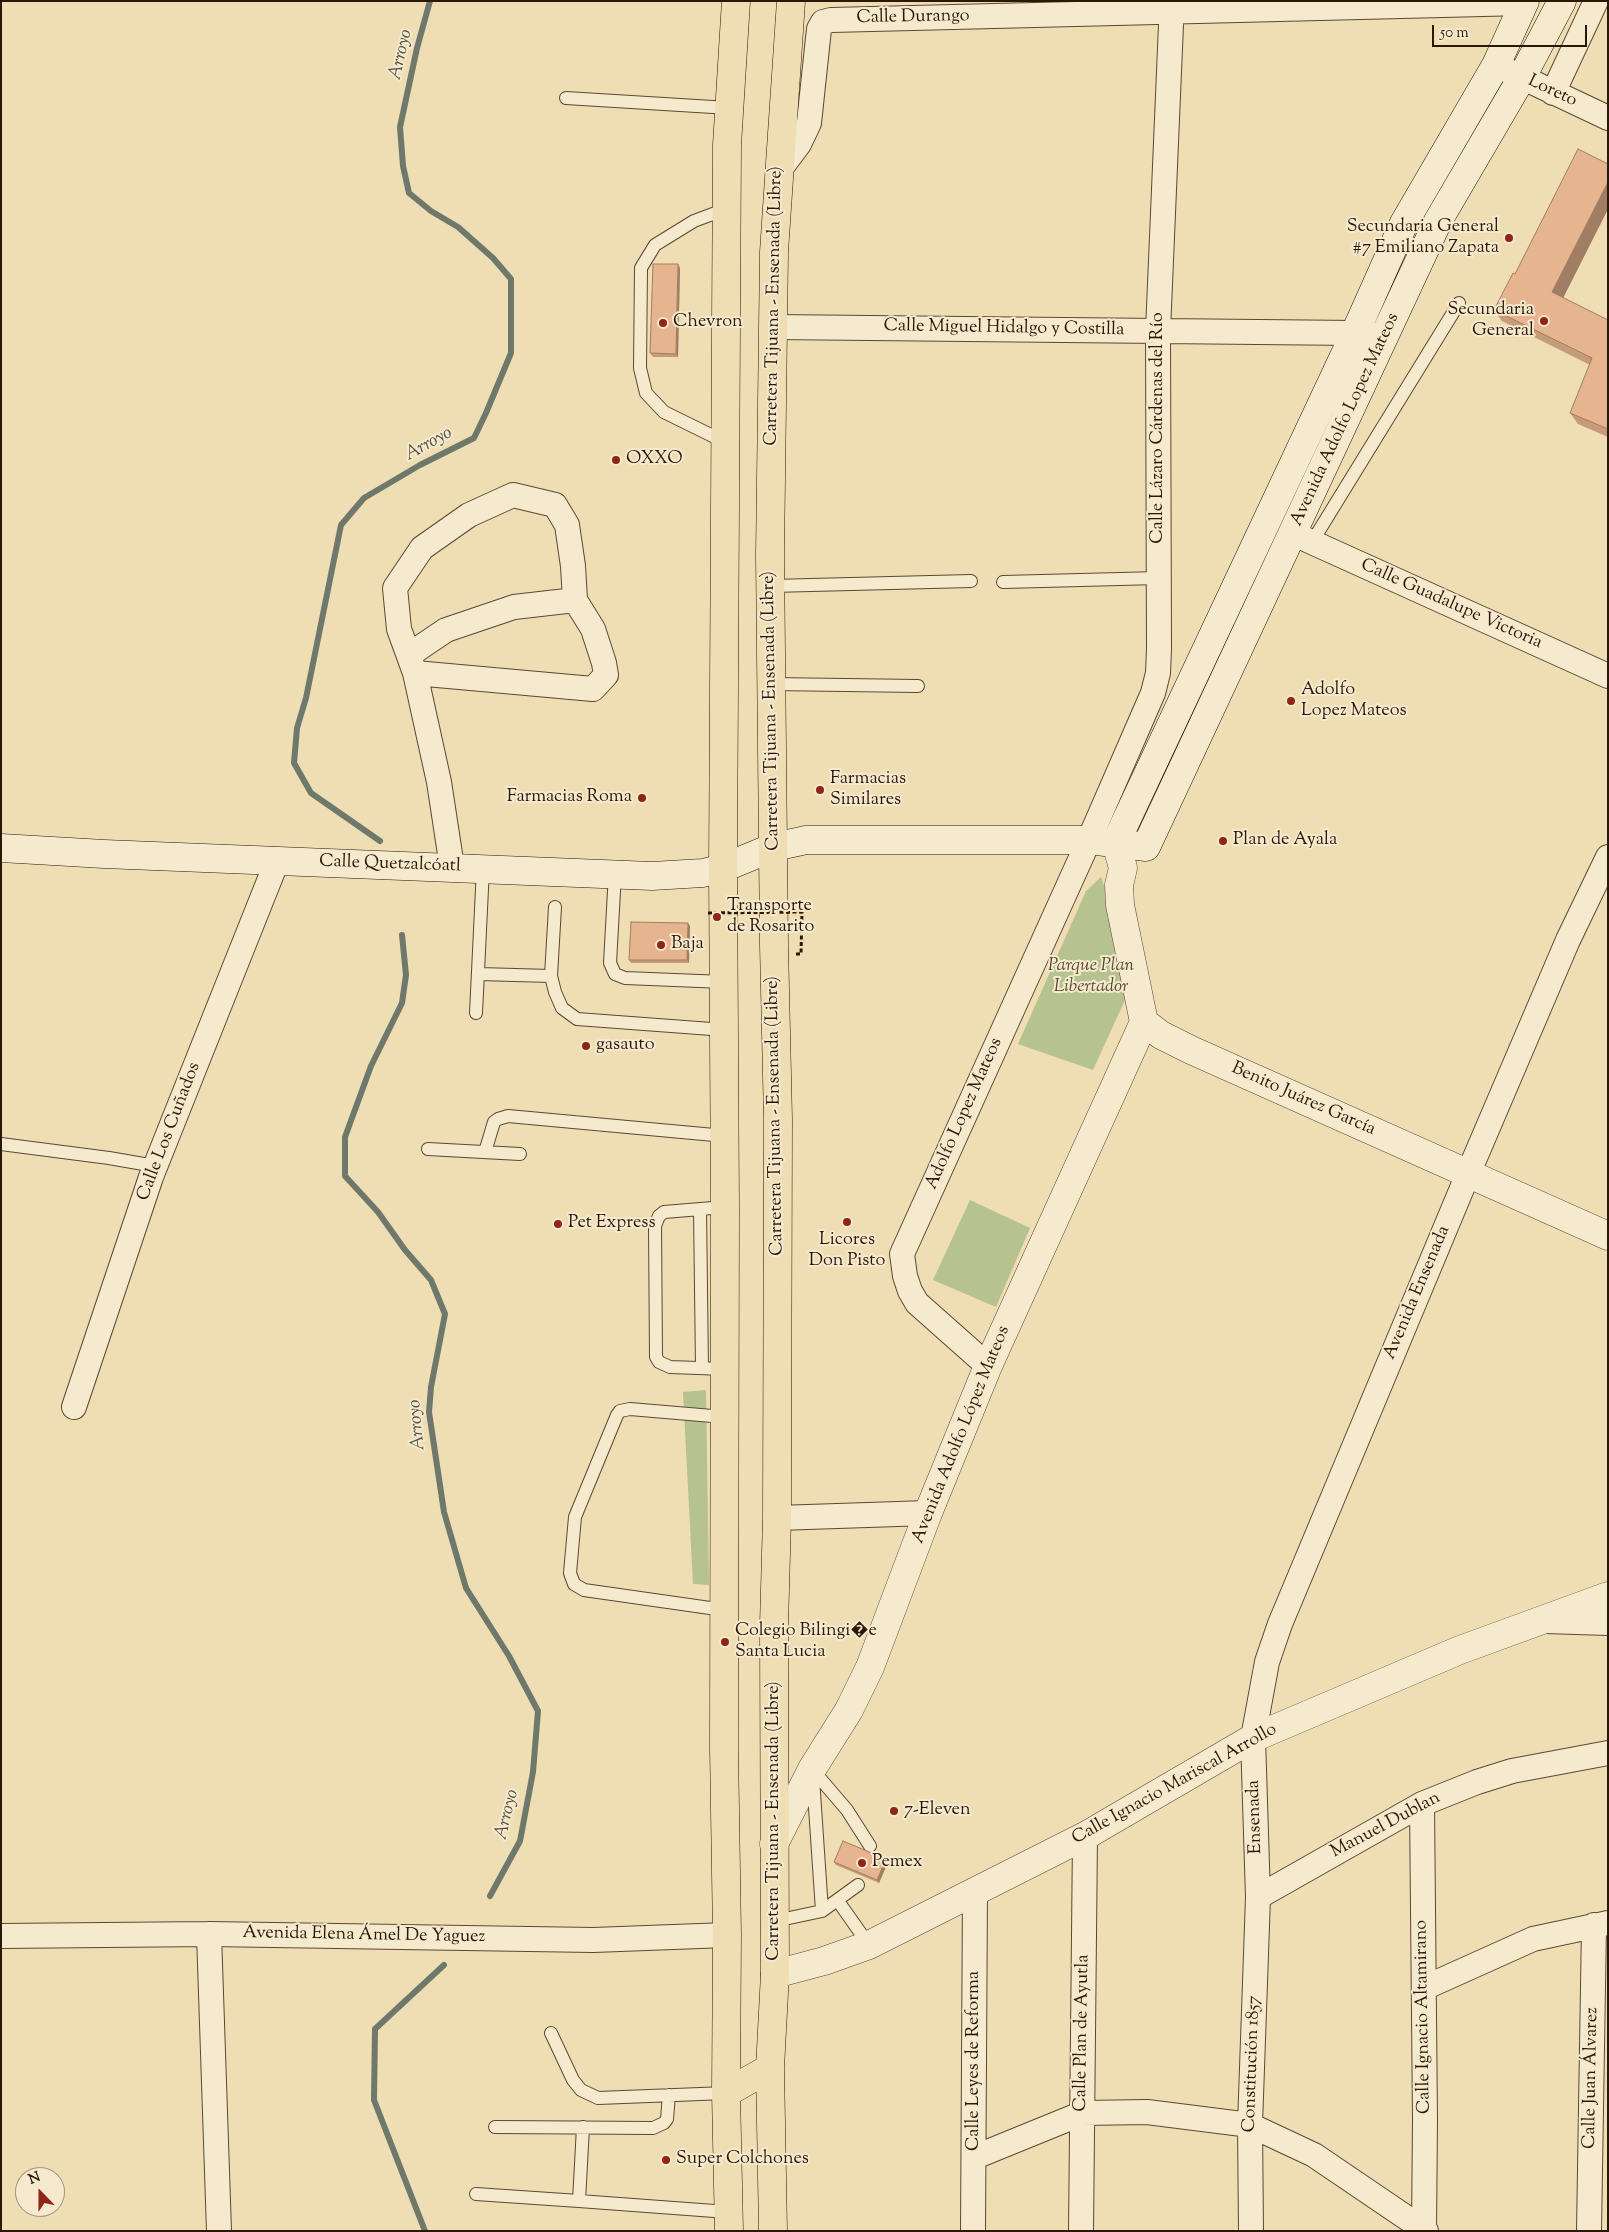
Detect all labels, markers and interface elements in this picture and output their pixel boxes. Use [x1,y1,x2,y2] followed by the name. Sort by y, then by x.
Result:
[856,6,970,30] street label: Calle Durango
[1434,15,1589,47] scale bar
[1440,23,1469,44] text: 50 m
[385,28,419,82] water label: Arroyo
[1524,71,1580,113] street label: Loreto
[762,166,788,446] street label: Carretera Tijuana - Ensenada (Libre)
[1347,217,1499,260] place label: Secundaria General #7 Emiliano Zapata
[1503,232,1515,244] marker: Secundaria General #7 Emiliano Zapata
[1448,300,1534,342] place label: Secundaria General
[1287,310,1405,530] street label: Avenida Adolfo Lopez Mateos
[673,312,743,334] place label: Chevron
[1148,312,1170,544] street label: Calle Lázaro Cárdenas del Río
[1538,315,1550,327] marker: Secundaria General
[883,316,1125,342] street label: Calle Miguel Hidalgo y Costilla
[657,317,669,329] marker: Chevron
[401,423,457,467] water label: Arroyo
[626,449,683,471] place label: OXXO
[610,454,622,466] marker: OXXO
[1357,555,1545,655] street label: Calle Guadalupe Victoria
[759,571,785,851] street label: Carretera Tijuana - Ensenada (Libre)
[1301,680,1407,722] place label: Adolfo Lopez Mateos
[1285,695,1297,707] marker: Adolfo Lopez Mateos
[830,769,906,812] place label: Farmacias Similares
[814,784,826,796] marker: Farmacias Similares
[507,787,632,809] place label: Farmacias Roma
[636,792,648,804] marker: Farmacias Roma
[1233,830,1337,852] place label: Plan de Ayala
[1217,835,1229,847] marker: Plan de Ayala
[319,852,461,878] street label: Calle Quetzalcóatl
[727,896,814,939] place label: Transporte de Rosarito
[711,911,723,923] marker: Transporte de Rosarito
[671,934,704,956] place label: Baja
[655,939,667,951] marker: Baja
[1048,956,1134,999] park label: Parque Plan Libertador
[763,976,789,1256] street label: Carretera Tijuana - Ensenada (Libre)
[596,1035,655,1057] place label: gasauto
[922,1035,1008,1193] street label: Adolfo Lopez Mateos
[580,1040,592,1052] marker: gasauto
[1227,1058,1379,1142] street label: Benito Juárez García
[134,1060,206,1204] street label: Calle Los Cuñados
[568,1213,655,1235] place label: Pet Express
[841,1216,853,1228] marker: Licores Don Pisto
[552,1218,564,1230] marker: Pet Express
[1380,1223,1456,1363] street label: Avenida Ensenada
[809,1230,885,1272] place label: Licores Don Pisto
[908,1323,1016,1547] street label: Avenida Adolfo López Mateos
[404,1399,432,1451] water label: Arroyo
[735,1621,877,1664] place label: Colegio Bilingi�e Santa Lucia
[719,1636,731,1648] marker: Colegio Bilingi�e Santa Lucia
[764,1681,786,1961] street label: Carretera Tijuana - Ensenada (Libre)
[1069,1720,1281,1850] street label: Calle Ignacio Mariscal Arrollo
[1244,1780,1268,1854] street label: Ensenada
[491,1787,525,1843] water label: Arroyo
[1328,1788,1444,1864] street label: Manuel Dublan
[904,1800,971,1822] place label: 7-Eleven
[888,1805,900,1817] marker: 7-Eleven
[872,1852,923,1874] place label: Pemex
[856,1857,868,1869] marker: Pemex
[1412,1920,1436,2114] street label: Calle Ignacio Altamirano
[242,1923,486,1949] street label: Avenida Elena Ámel De Yaguez
[1071,1954,1095,2112] street label: Calle Plan de Ayutla
[964,1971,986,2151] street label: Calle Leyes de Reforma
[1240,1995,1266,2133] street label: Constitución 1857
[1580,2007,1604,2149] street label: Calle Juan Álvarez
[676,2149,809,2171] place label: Super Colchones
[660,2154,672,2166] marker: Super Colchones
[15,2167,65,2217] north arrow
[26,2168,44,2190] text: N

